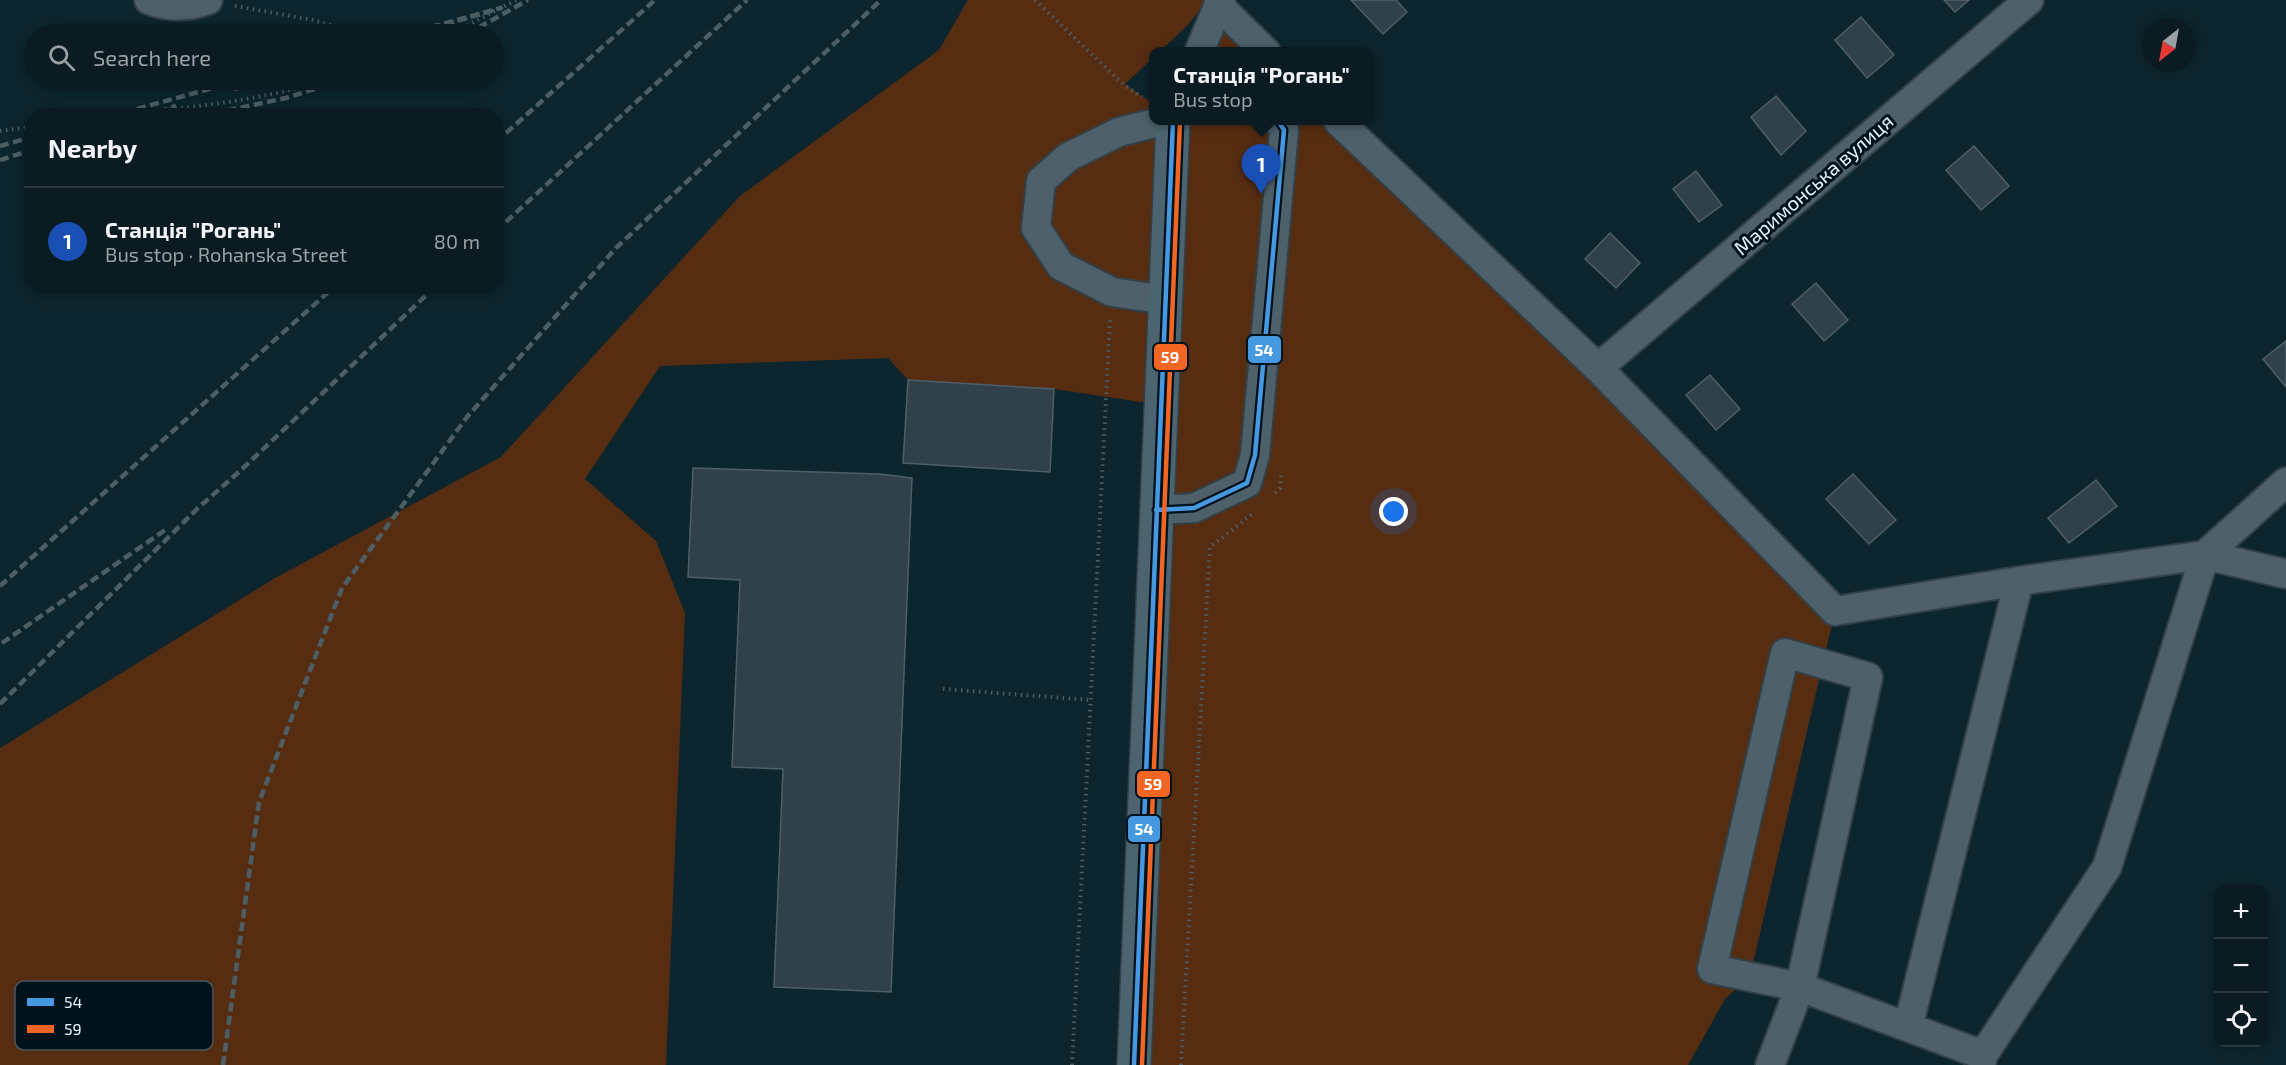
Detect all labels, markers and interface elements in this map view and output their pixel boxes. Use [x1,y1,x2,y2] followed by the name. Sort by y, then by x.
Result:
[2142,18,2196,72] north arrow
[24,24,504,90] search box
[45,41,78,74] icon: search
[93,44,211,70] text: Search here
[1149,47,1374,125] popup
[1173,61,1350,87] text: Станція "Рогань"
[1173,87,1253,111] text: Bus stop
[1729,108,1898,260] street label: Маримонська вулиця
[48,132,137,163] text: Nearby
[1242,144,1280,194] pin: 1
[105,216,281,242] text: Станція "Рогань"
[63,229,72,253] text: 1
[434,229,480,253] text: 80 m
[105,242,347,266] text: Bus stop · Rohanska Street
[1247,335,1282,364] line badge: 54
[1254,340,1274,359] text: 54
[1153,343,1188,371] line badge: 59
[1161,347,1179,366] text: 59
[1379,497,1408,526] your location
[1136,770,1171,798] line badge: 59
[1144,774,1162,793] text: 59
[1127,815,1161,843] line badge: 54
[1134,819,1154,838] text: 54
[2214,885,2268,1047] map controls
[2214,885,2268,939] button: +
[2214,939,2268,993] button: −
[15,981,213,1050] legend
[64,992,83,1011] text: 54
[2214,993,2268,1047] button: locate
[64,1019,82,1038] text: 59

